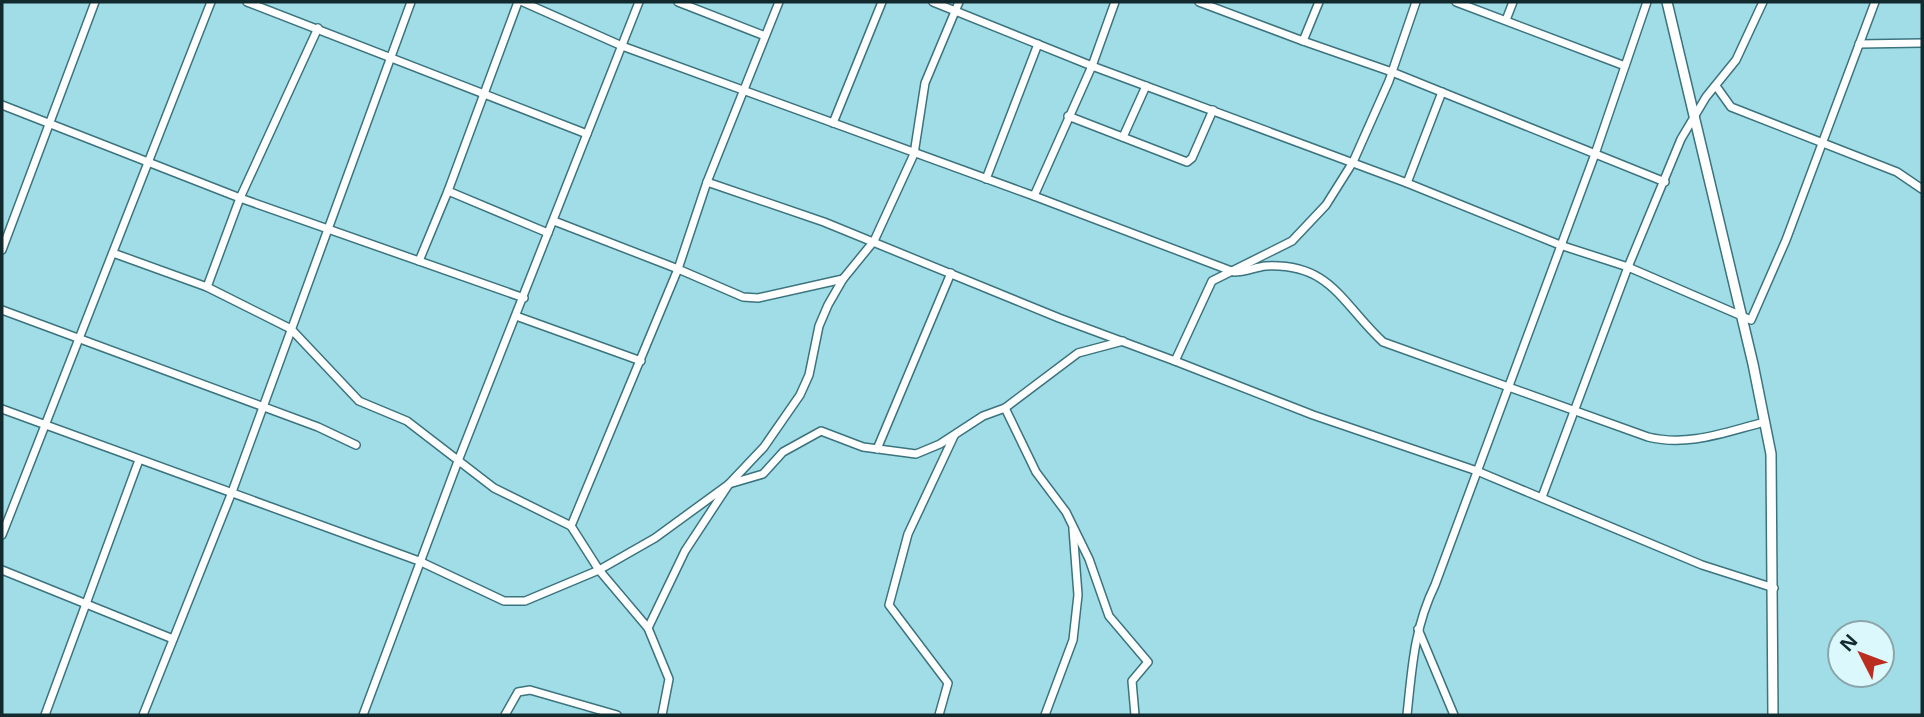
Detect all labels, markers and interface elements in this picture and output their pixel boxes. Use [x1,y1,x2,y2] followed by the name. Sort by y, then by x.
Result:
[1826,619,1896,689] north arrow
[1834,628,1863,657] text: N

